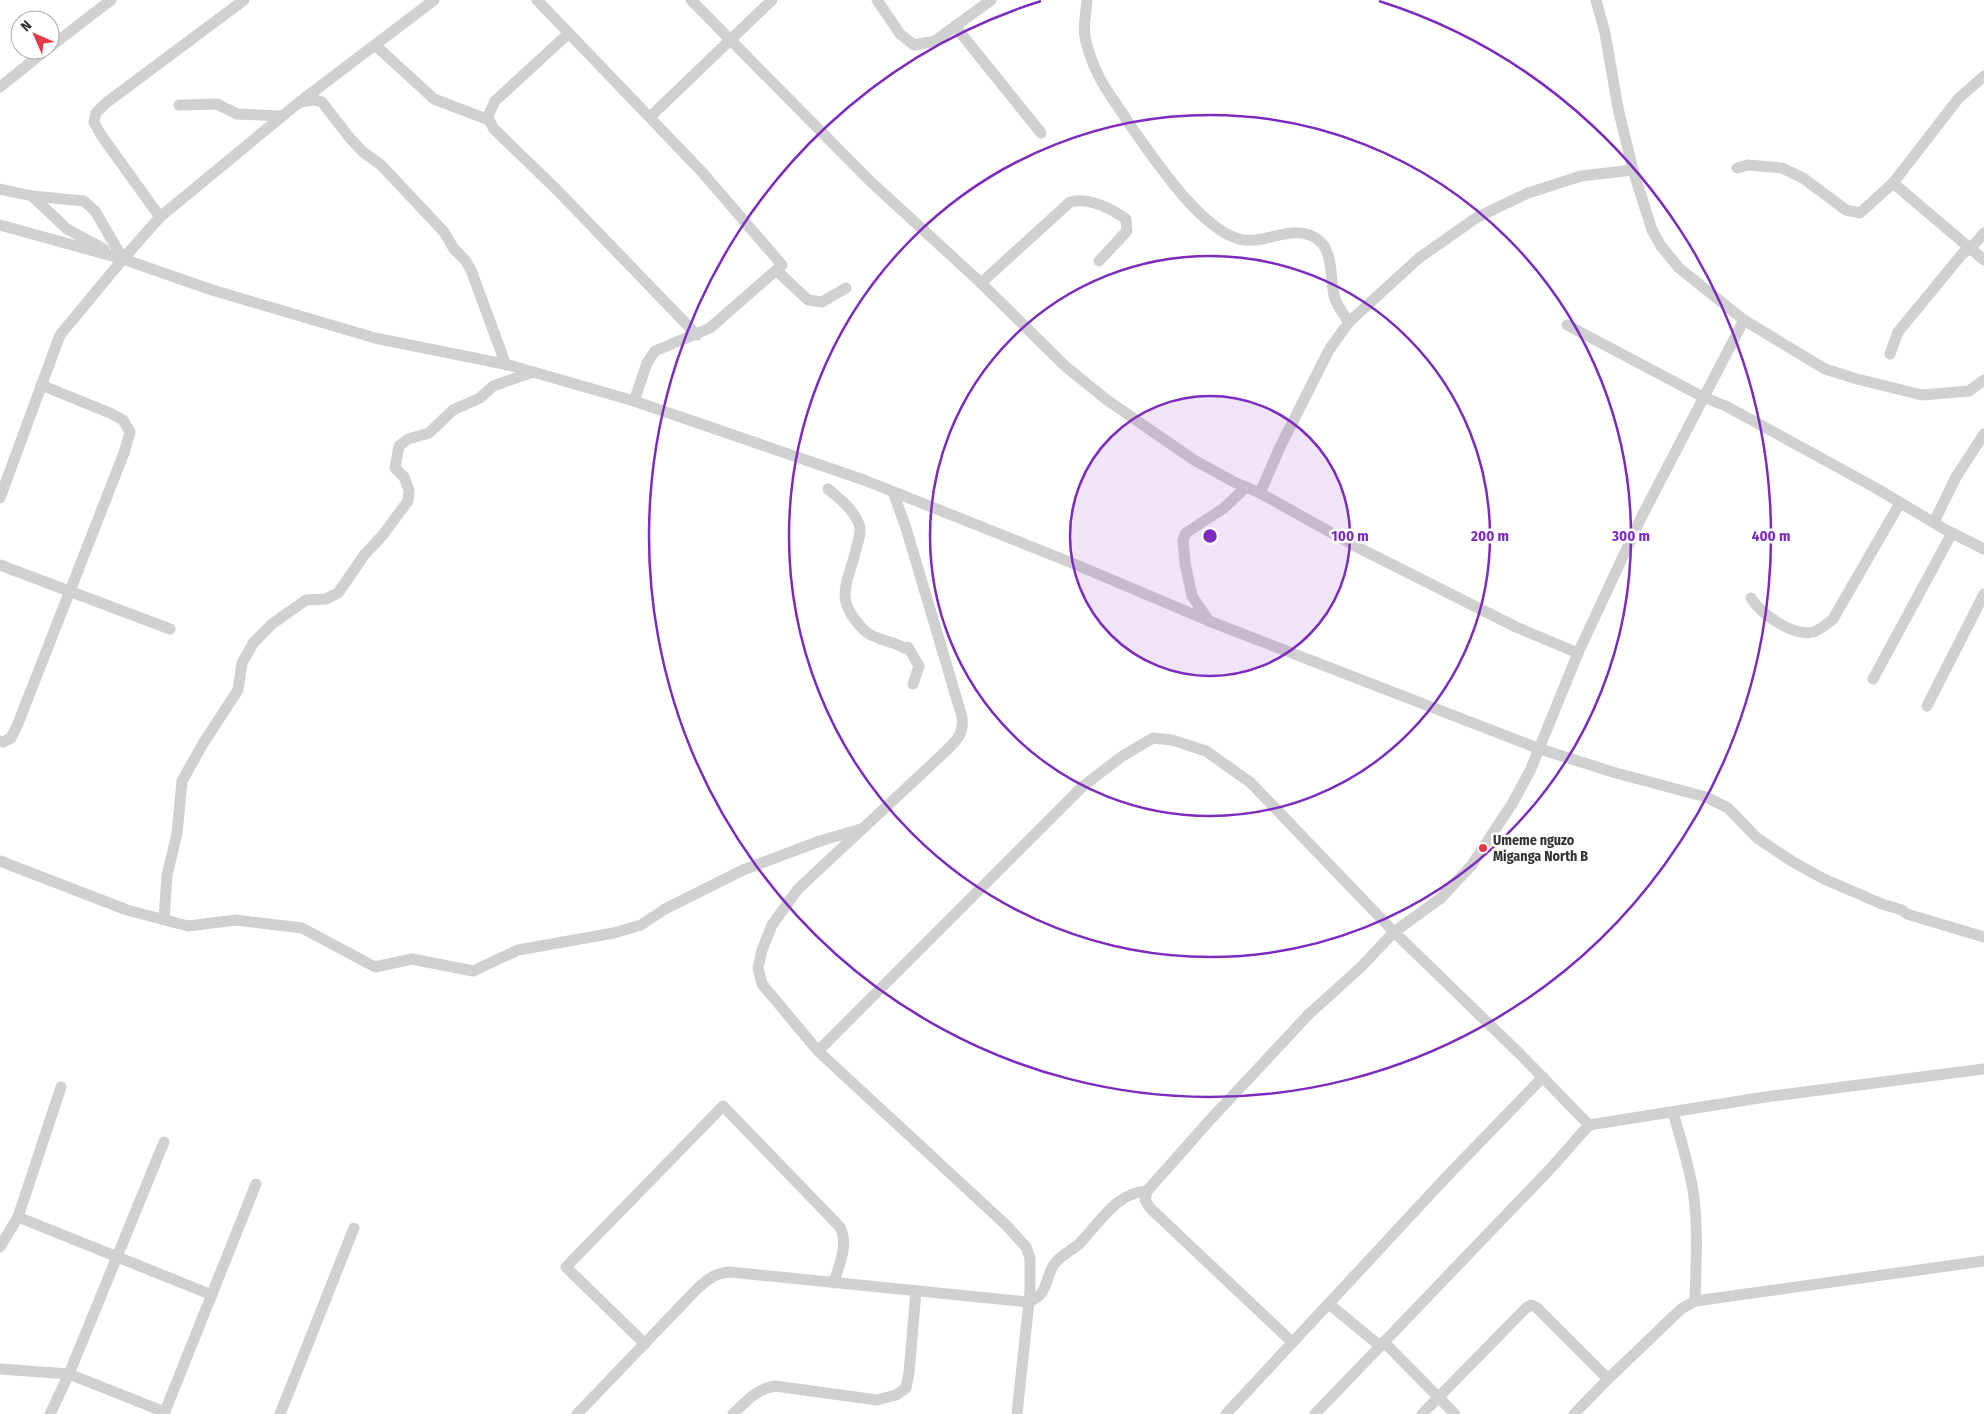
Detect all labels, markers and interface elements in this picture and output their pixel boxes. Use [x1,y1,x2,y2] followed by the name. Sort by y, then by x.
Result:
[10,10,60,60] north arrow
[17,17,35,35] text: N
[1201,527,1219,545] centre of rings
[1331,527,1369,545] text: 100 m
[1470,527,1509,545] text: 200 m
[1611,527,1650,545] text: 300 m
[1752,527,1790,545] text: 400 m
[1493,832,1588,865] place label: Umeme nguzo Miganga North B
[1477,842,1489,854] marker: Umeme nguzo Miganga North B

